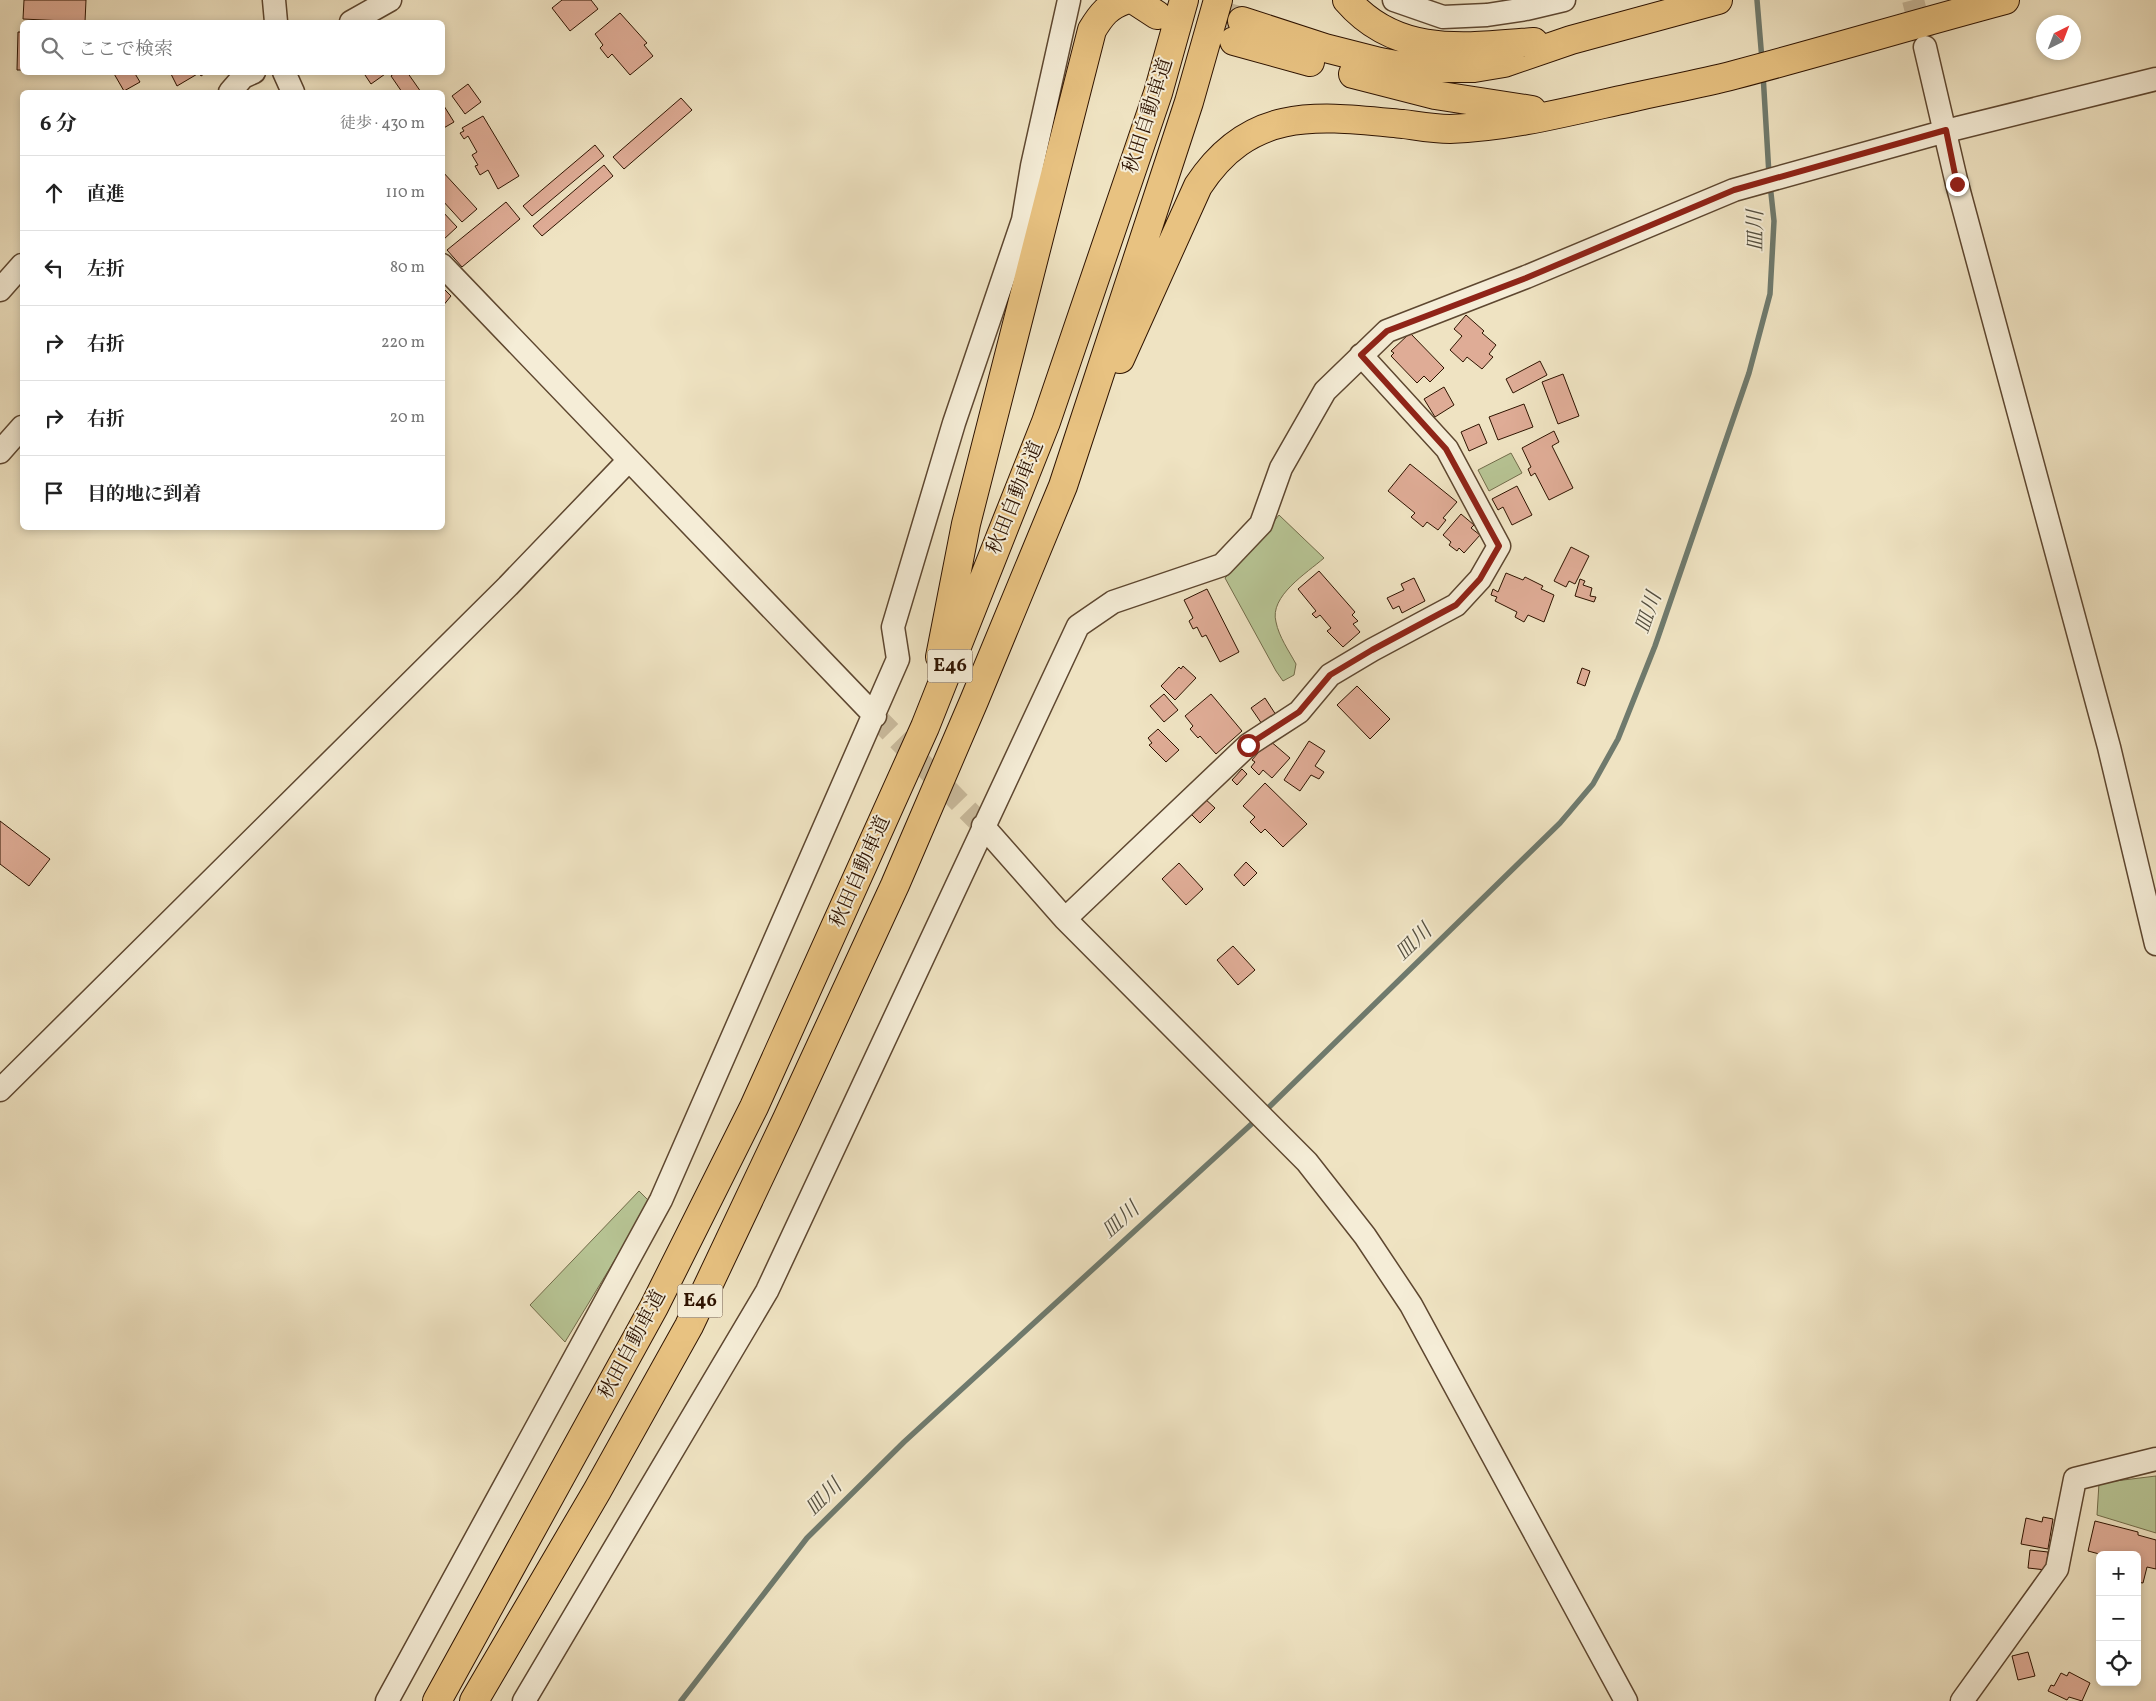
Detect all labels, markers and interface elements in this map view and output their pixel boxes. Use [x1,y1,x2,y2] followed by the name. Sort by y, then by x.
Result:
[2036,15,2081,60] north arrow
[20,20,445,75] search box
[38,34,66,62] icon: search
[78,37,173,63] text: ここで検索
[1117,55,1181,177] street label: 秋田自動車道
[40,110,77,139] text: 6 分
[340,113,425,135] text: 徒歩 · 430 m
[1946,173,1969,196] route end
[40,179,68,207] icon: ahead
[87,182,125,208] text: 直進
[386,182,425,204] text: 110 m
[1742,208,1771,252] water label: 皿川
[40,254,68,282] icon: left
[87,257,125,283] text: 左折
[390,257,425,279] text: 80 m
[40,329,68,357] icon: right
[87,332,125,358] text: 右折
[381,332,425,354] text: 220 m
[40,404,68,432] icon: right
[87,407,125,433] text: 右折
[390,407,425,429] text: 20 m
[981,437,1051,559] street label: 秋田自動車道
[40,479,68,507] icon: arrive
[87,482,201,508] text: 目的地に到着
[1628,587,1670,638] water label: 皿川
[928,649,972,682] road number: E46
[1237,734,1260,757] route start
[824,811,898,933] street label: 秋田自動車道
[1389,917,1441,968] water label: 皿川
[1096,1195,1148,1246] water label: 皿川
[678,1284,722,1318] road number: E46
[592,1285,674,1405] street label: 秋田自動車道
[799,1471,851,1523] water label: 皿川
[2096,1551,2141,1686] map controls
[2096,1551,2141,1596] button: +
[2096,1596,2141,1641] button: −
[2096,1641,2141,1686] button: locate

